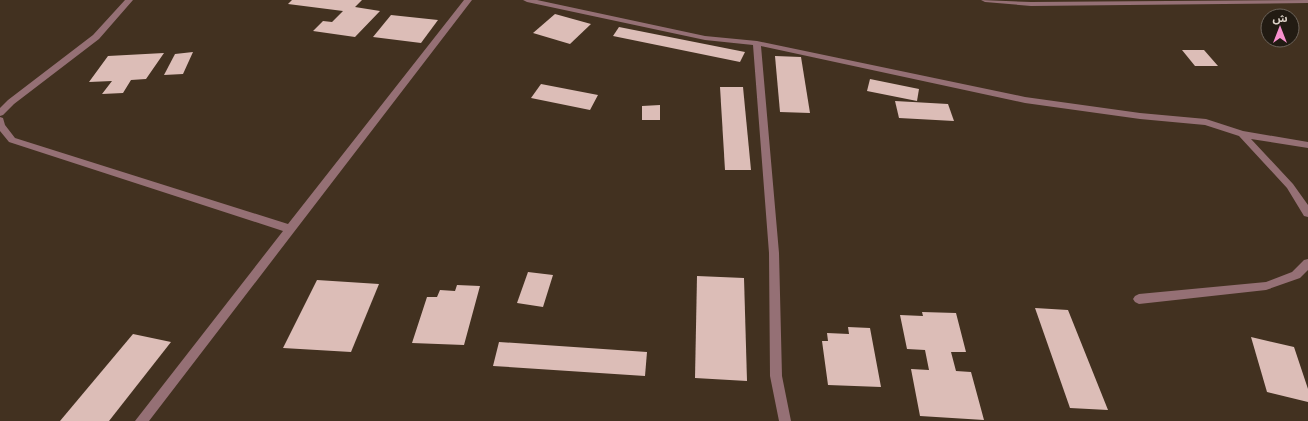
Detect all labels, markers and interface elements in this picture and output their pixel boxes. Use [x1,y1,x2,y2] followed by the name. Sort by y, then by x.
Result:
[1260,8,1300,48] north arrow
[1272,11,1288,25] text: ش

